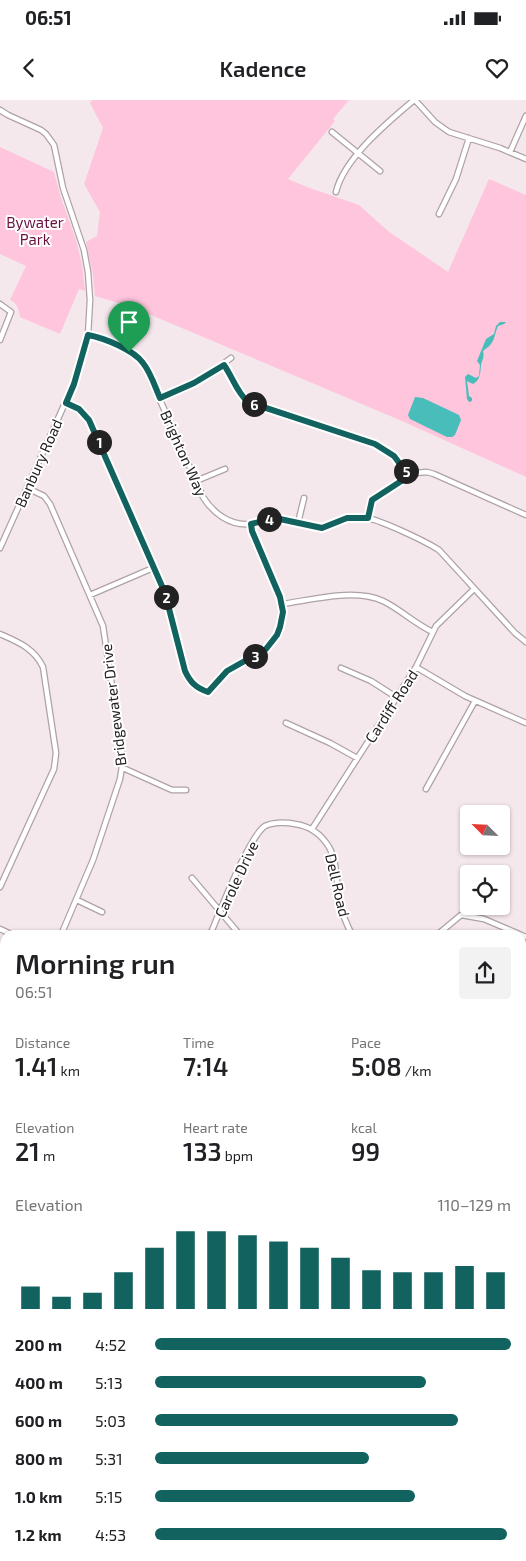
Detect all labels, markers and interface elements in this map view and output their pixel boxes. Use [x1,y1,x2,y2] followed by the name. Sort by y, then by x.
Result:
[25,6,72,29] text: 06:51
[15,54,43,82] icon: back
[483,54,511,82] icon: heart
[220,55,307,81] text: Kadence
[6,213,64,248] park label: Bywater Park
[108,301,150,352] pin
[115,308,143,336] icon: arrive
[242,392,266,416] pin: 6
[250,396,259,413] text: 6
[157,407,211,499] street label: Brighton Way
[10,416,66,510] street label: Banbury Road
[86,430,112,454] pin: 1
[96,434,103,451] text: 1
[394,458,418,484] pin: 5
[403,463,410,480] text: 5
[256,506,282,532] pin: 4
[265,511,274,528] text: 4
[154,584,178,610] pin: 2
[162,589,171,606] text: 2
[97,643,129,767] street label: Bridgewater Drive
[242,644,268,668] pin: 3
[252,648,259,665] text: 3
[361,666,421,746] street label: Cardiff Road
[460,805,510,855] north arrow
[460,805,510,915] map controls
[210,838,262,920] street label: Carole Drive
[322,852,354,918] street label: Dell Road
[460,865,510,915] button: locate
[15,946,175,980] text: Morning run
[459,947,511,999] button: share
[15,982,53,1001] text: 06:51
[15,1034,70,1051] text: Distance
[183,1034,214,1051] text: Time
[351,1034,381,1051] text: Pace
[15,1051,57,1081] text: 1.41
[183,1051,228,1081] text: 7:14
[351,1051,402,1081] text: 5:08
[57,1062,80,1079] text: km
[402,1062,431,1079] text: /km
[15,1119,74,1136] text: Elevation
[183,1119,248,1136] text: Heart rate
[351,1119,377,1136] text: kcal
[15,1136,40,1166] text: 21
[183,1136,222,1166] text: 133
[351,1136,380,1166] text: 99
[40,1147,55,1164] text: m
[222,1147,253,1164] text: bpm
[15,1195,83,1214] text: Elevation
[438,1195,511,1214] text: 110–129 m
[15,1335,62,1354] text: 200 m
[95,1335,126,1354] text: 4:52
[15,1373,63,1392] text: 400 m
[95,1373,123,1392] text: 5:13
[15,1411,62,1430] text: 600 m
[95,1411,126,1430] text: 5:03
[15,1449,63,1468] text: 800 m
[95,1449,123,1468] text: 5:31
[15,1487,62,1506] text: 1.0 km
[95,1487,122,1506] text: 5:15
[15,1525,62,1544] text: 1.2 km
[95,1525,126,1544] text: 4:53

